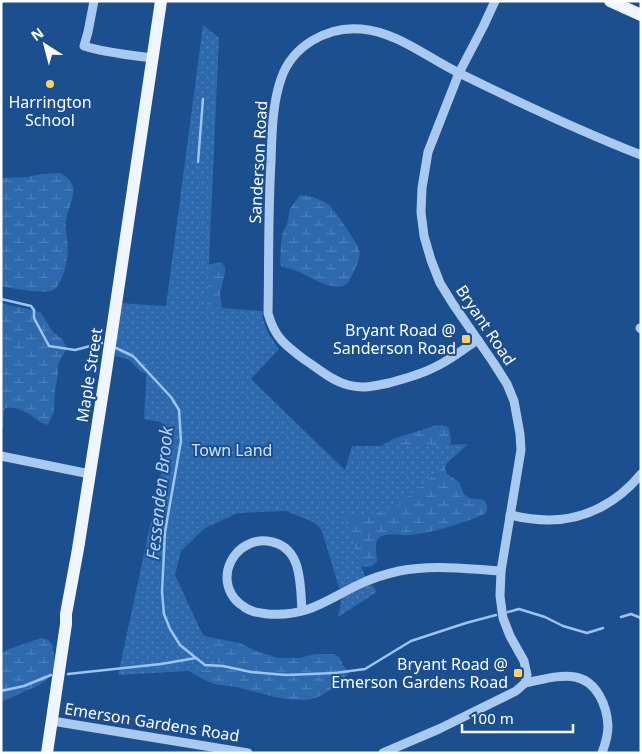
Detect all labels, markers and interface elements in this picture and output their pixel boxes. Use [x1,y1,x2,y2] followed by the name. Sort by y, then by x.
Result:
[20,20,70,70] north arrow
[27,23,47,45] text: N
[44,78,56,90] marker: Harrington School
[8,91,92,131] place label: Harrington School
[244,100,272,224] street label: Sanderson Road
[451,281,521,369] street label: Bryant Road
[333,319,456,359] place label: Bryant Road @ Sanderson Road
[71,326,107,424] street label: Maple Street
[460,333,472,345] marker: Bryant Road @ Sanderson Road
[140,424,178,561] water label: Fessenden Brook
[192,439,272,461] park label: Town Land
[331,653,508,693] place label: Bryant Road @ Emerson Gardens Road
[512,667,524,679] marker: Bryant Road @ Emerson Gardens Road
[63,697,241,747] street label: Emerson Gardens Road
[462,702,573,734] scale bar
[470,708,514,728] text: 100 m

